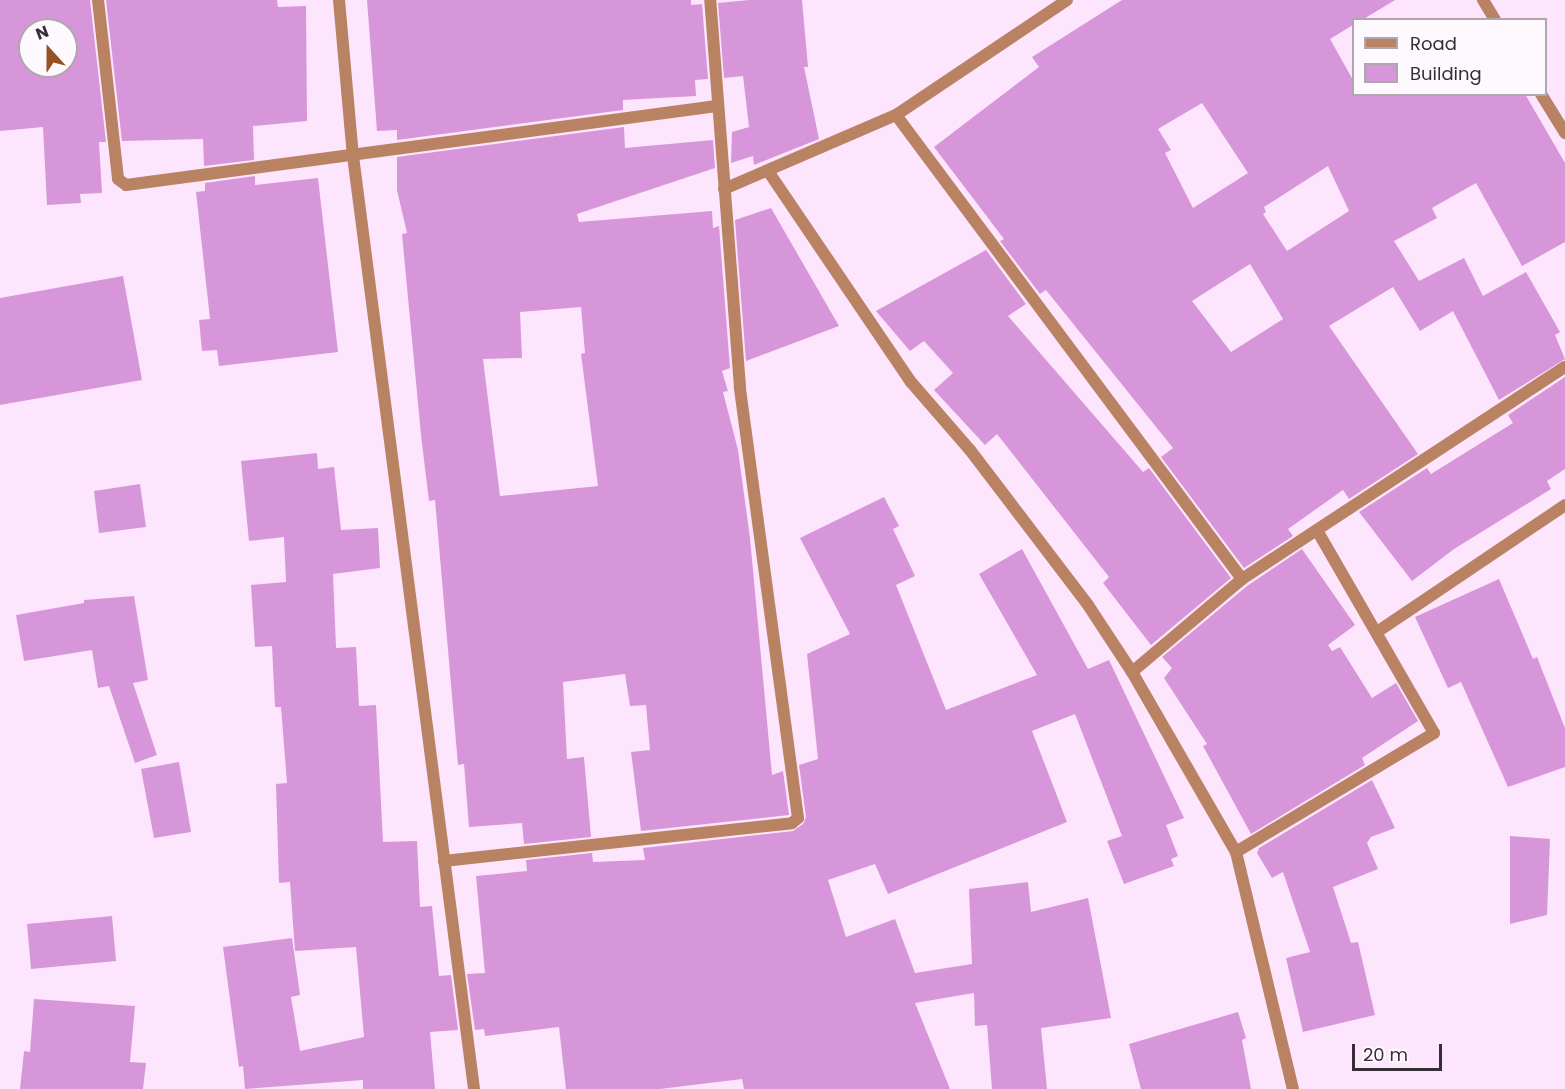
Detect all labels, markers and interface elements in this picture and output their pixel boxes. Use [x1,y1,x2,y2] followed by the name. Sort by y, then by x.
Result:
[18,18,78,78] north arrow
[1352,18,1547,96] legend
[32,20,52,45] text: N
[1410,31,1457,56] text: Road
[1410,61,1482,86] text: Building
[1355,1032,1445,1070] scale bar
[1363,1042,1408,1067] text: 20 m

